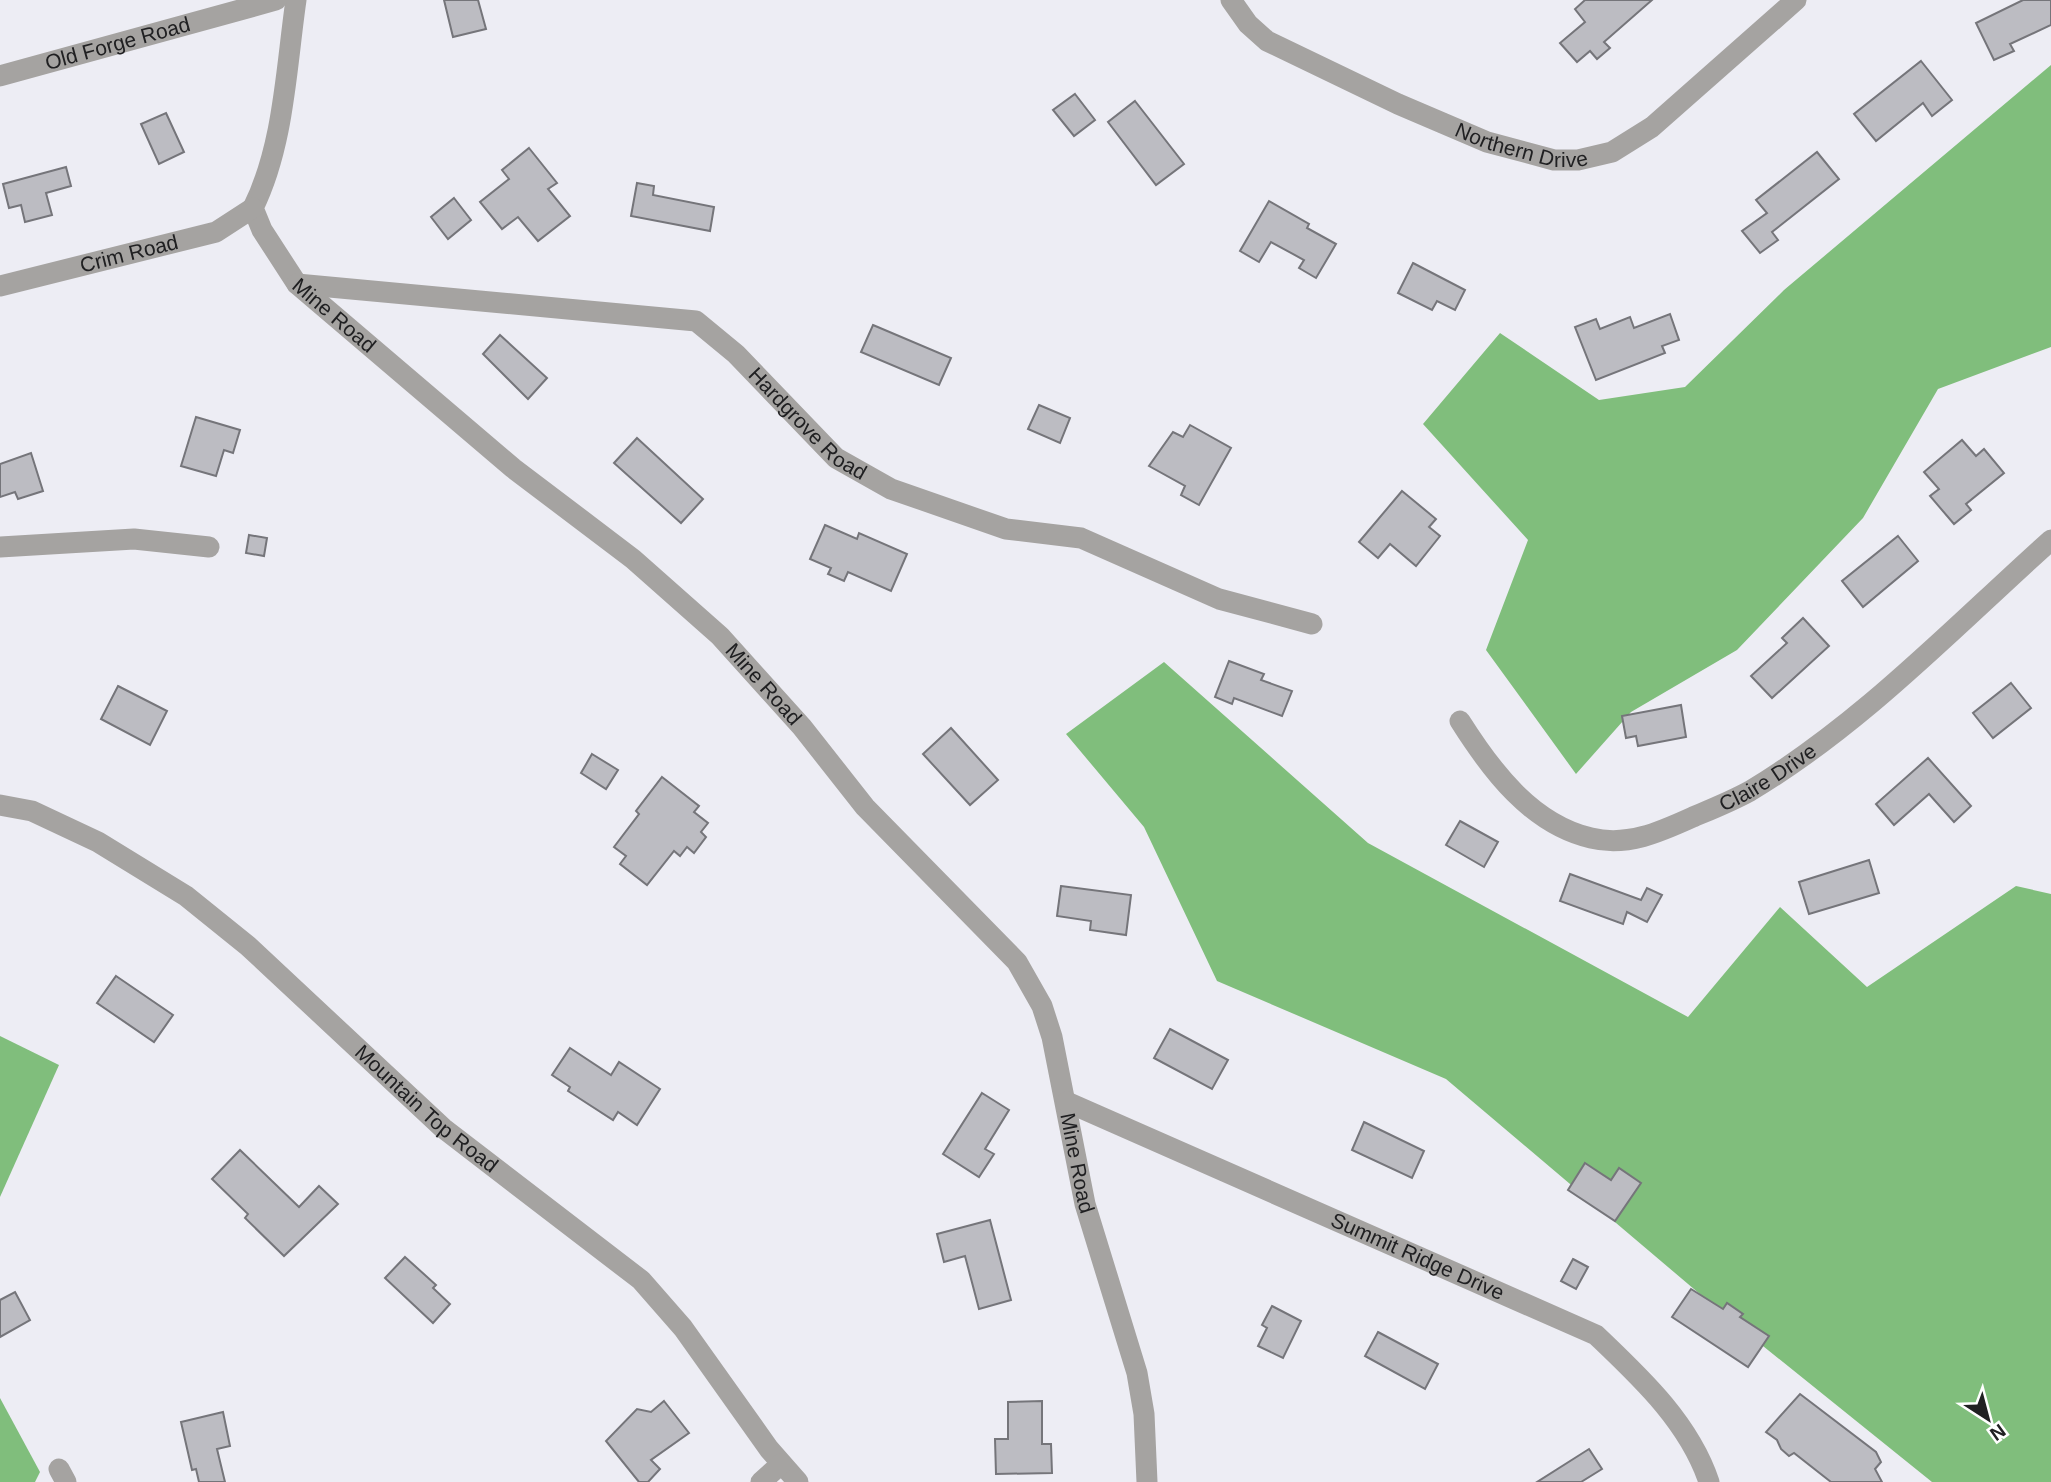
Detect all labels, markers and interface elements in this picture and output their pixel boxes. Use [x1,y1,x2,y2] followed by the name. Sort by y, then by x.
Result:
[42,12,193,74] street label: Old Forge Road
[1452,118,1590,171] street label: Northern Drive
[77,230,180,277] street label: Crim Road
[288,273,380,357] street label: Mine Road
[744,363,871,484] street label: Hardgrove Road
[721,638,806,729] street label: Mine Road
[1715,739,1820,816] street label: Claire Drive
[351,1040,503,1177] street label: Mountain Top Road
[1056,1111,1099,1216] street label: Mine Road
[1328,1208,1508,1304] street label: Summit Ridge Drive
[1953,1384,2023,1454] north arrow
[1986,1420,2009,1445] text: N

